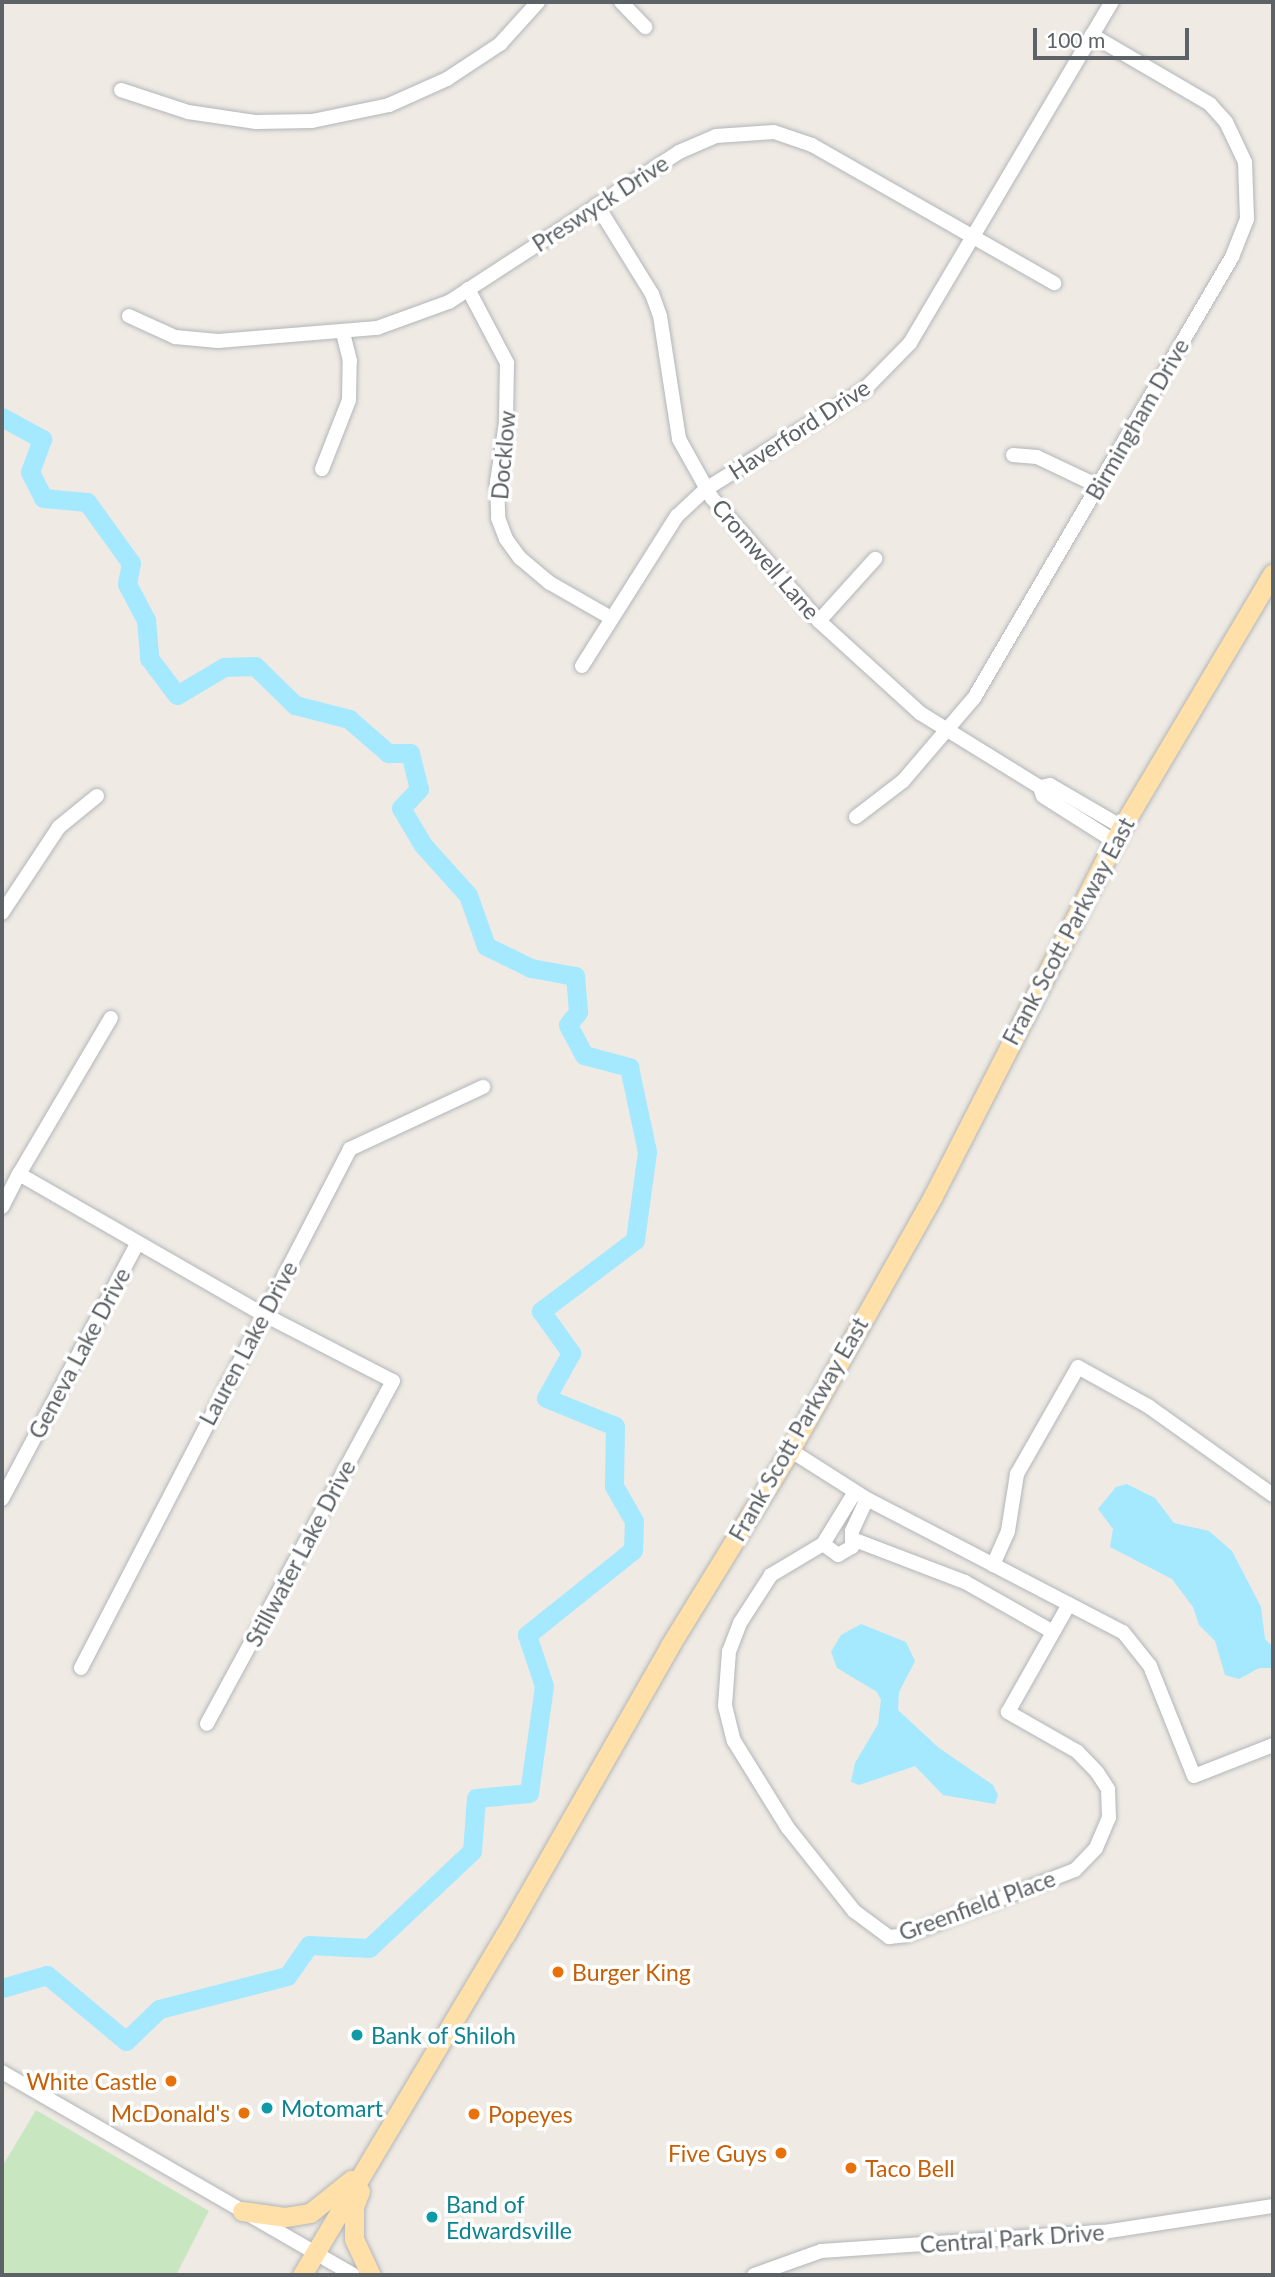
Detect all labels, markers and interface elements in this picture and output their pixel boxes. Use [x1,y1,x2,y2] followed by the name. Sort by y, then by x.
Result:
[1037,14,1193,58] scale bar
[1046,27,1105,52] text: 100 m
[527,149,673,257] street label: Preswyck Drive
[1080,333,1194,505] street label: Birmingham Drive
[723,373,875,485] street label: Haverford Drive
[485,409,521,501] street label: Docklow
[706,493,826,625] street label: Cromwell Lane
[996,812,1140,1050] street label: Frank Scott Parkway East
[193,1256,303,1430] street label: Lauren Lake Drive
[22,1263,136,1443] street label: Geneva Lake Drive
[722,1312,874,1546] street label: Frank Scott Parkway East
[239,1455,361,1651] street label: Stillwater Lake Drive
[895,1864,1059,1946] street label: Greenfield Place
[572,1958,691,1986] place label: Burger King
[550,1964,566,1980] marker: Burger King
[371,2021,516,2049] place label: Bank of Shiloh
[349,2027,365,2043] marker: Bank of Shiloh
[26,2067,157,2095] place label: White Castle
[163,2073,179,2089] marker: White Castle
[281,2094,383,2122] place label: Motomart
[111,2099,230,2127] place label: McDonald's
[259,2100,275,2116] marker: Motomart
[488,2100,573,2128] place label: Popeyes
[236,2105,252,2121] marker: McDonald's
[466,2106,482,2122] marker: Popeyes
[668,2139,767,2167] place label: Five Guys
[773,2145,789,2161] marker: Five Guys
[865,2154,955,2182] place label: Taco Bell
[843,2160,859,2176] marker: Taco Bell
[446,2190,572,2244] place label: Band of Edwardsville
[424,2209,440,2225] marker: Band of Edwardsville
[919,2218,1105,2258] street label: Central Park Drive

